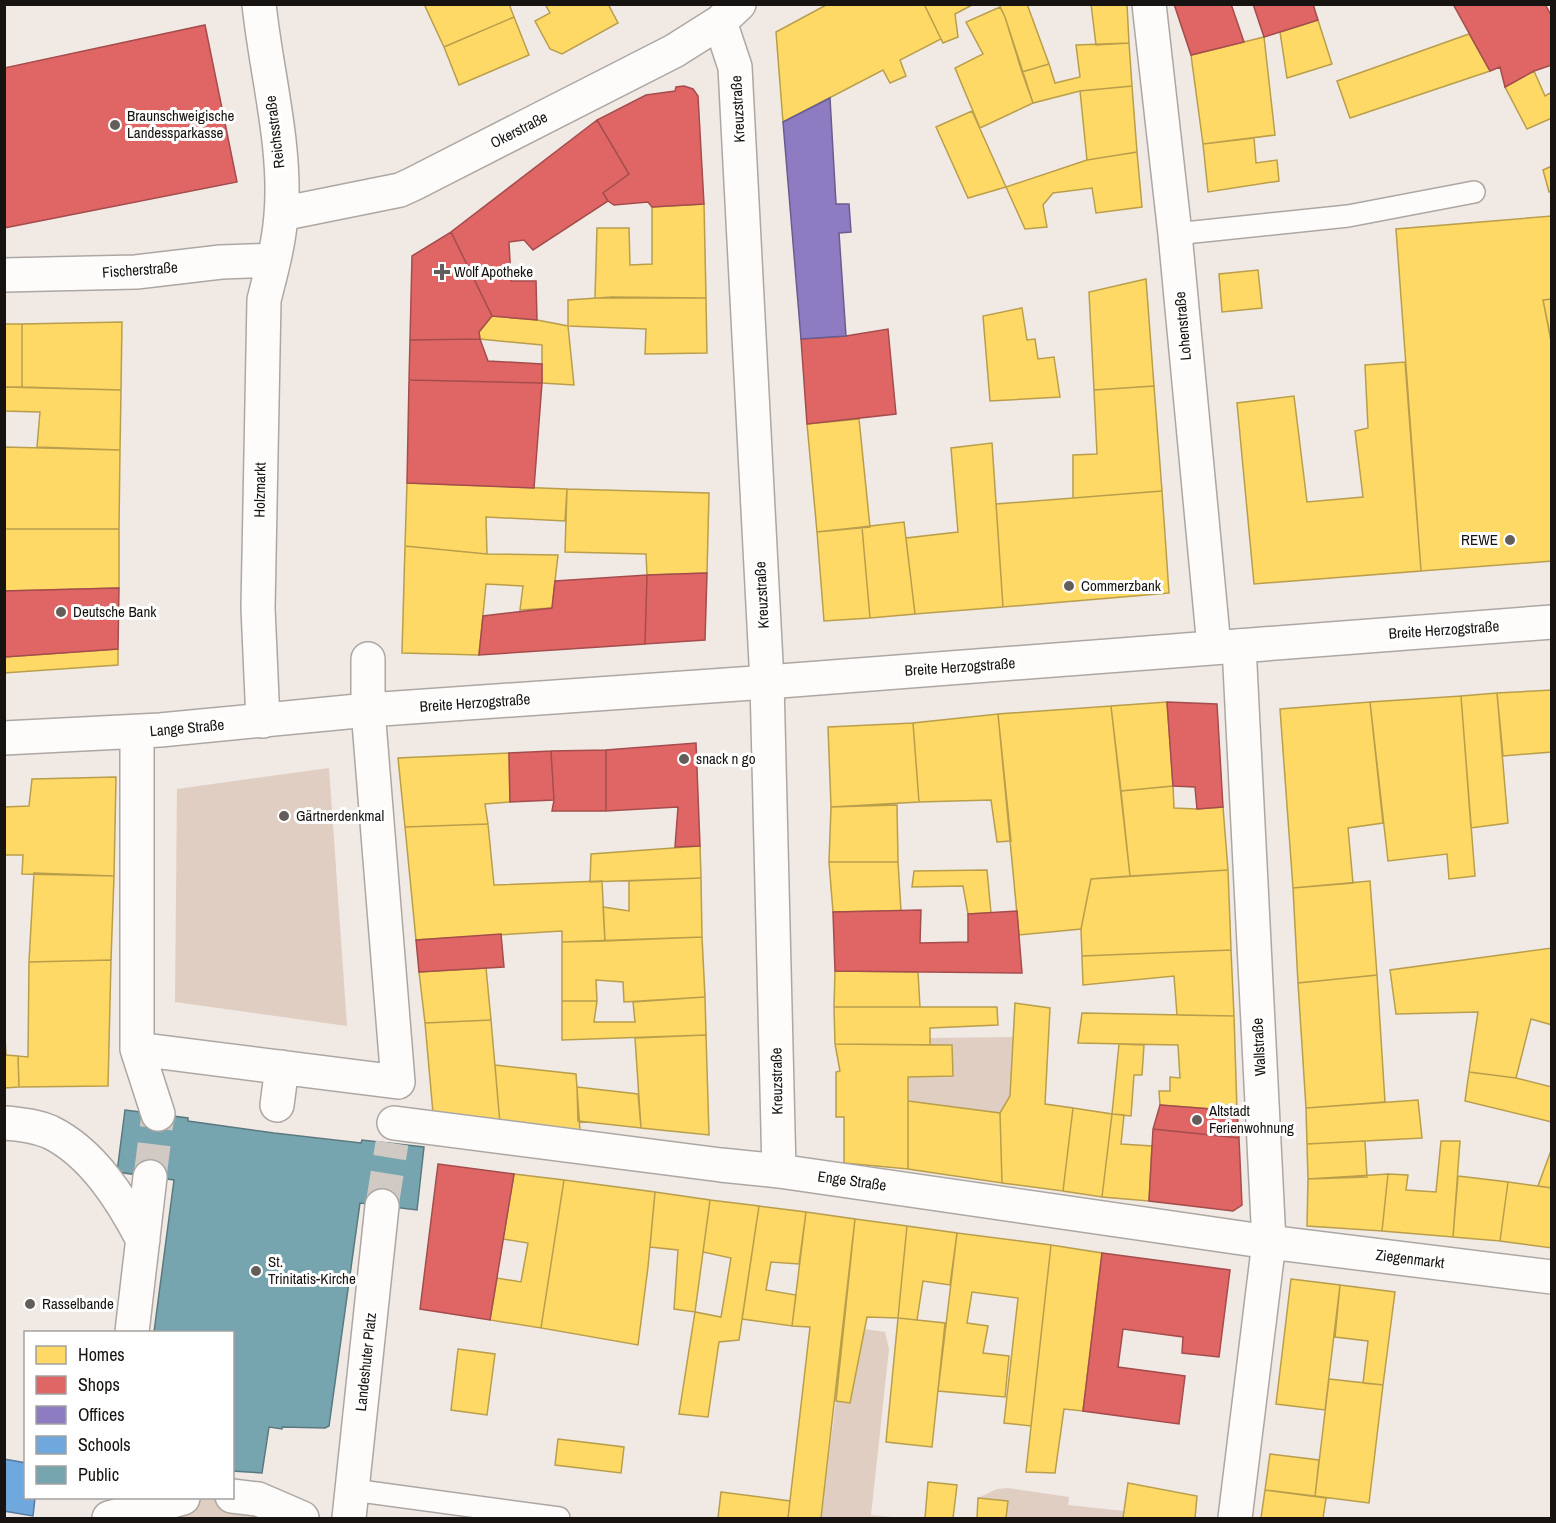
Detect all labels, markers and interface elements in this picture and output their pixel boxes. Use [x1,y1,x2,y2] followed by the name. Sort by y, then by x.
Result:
[725,75,750,143] street label: Kreuzstraße
[260,94,289,170] street label: Reichsstraße
[127,105,235,143] place label: Braunschweigische Landessparkasse
[487,106,551,153] street label: Okerstraße
[108,118,122,132] marker: Braunschweigische Landessparkasse
[101,256,179,283] street label: Fischerstraße
[454,261,533,282] place label: Wolf Apotheke
[435,265,449,279] marker: Wolf Apotheke
[1169,291,1196,361] street label: Lohenstraße
[249,462,270,518] street label: Holzmarkt
[1461,529,1498,550] place label: REWE
[1503,533,1517,547] marker: REWE
[749,561,774,629] street label: Kreuzstraße
[1081,575,1162,596] place label: Commerzbank
[1062,579,1076,593] marker: Commerzbank
[73,601,157,622] place label: Deutsche Bank
[54,605,68,619] marker: Deutsche Bank
[1388,615,1500,644] street label: Breite Herzogstraße
[904,652,1016,681] street label: Breite Herzogstraße
[419,688,531,717] street label: Breite Herzogstraße
[149,714,225,741] street label: Lange Straße
[696,748,756,769] place label: snack n go
[677,752,691,766] marker: snack n go
[296,805,384,826] place label: Gärtnerdenkmal
[277,809,291,823] marker: Gärtnerdenkmal
[1246,1017,1271,1077] street label: Wallstraße
[765,1047,788,1115] street label: Kreuzstraße
[1208,1100,1294,1138] place label: Altstadt Ferienwohnung
[1190,1113,1204,1127] marker: Altstadt Ferienwohnung
[816,1165,888,1196] street label: Enge Straße
[1375,1244,1446,1273] street label: Ziegenmarkt
[268,1251,356,1289] place label: St. Trinitatis-Kirche
[249,1264,263,1278] marker: St. Trinitatis-Kirche
[42,1293,114,1314] place label: Rasselbande
[23,1297,37,1311] marker: Rasselbande
[350,1312,381,1412] street label: Landeshuter Platz
[24,1331,234,1499] legend
[78,1342,125,1367] text: Homes
[78,1372,120,1397] text: Shops
[78,1402,125,1427] text: Offices
[78,1432,131,1457] text: Schools
[78,1462,119,1487] text: Public

